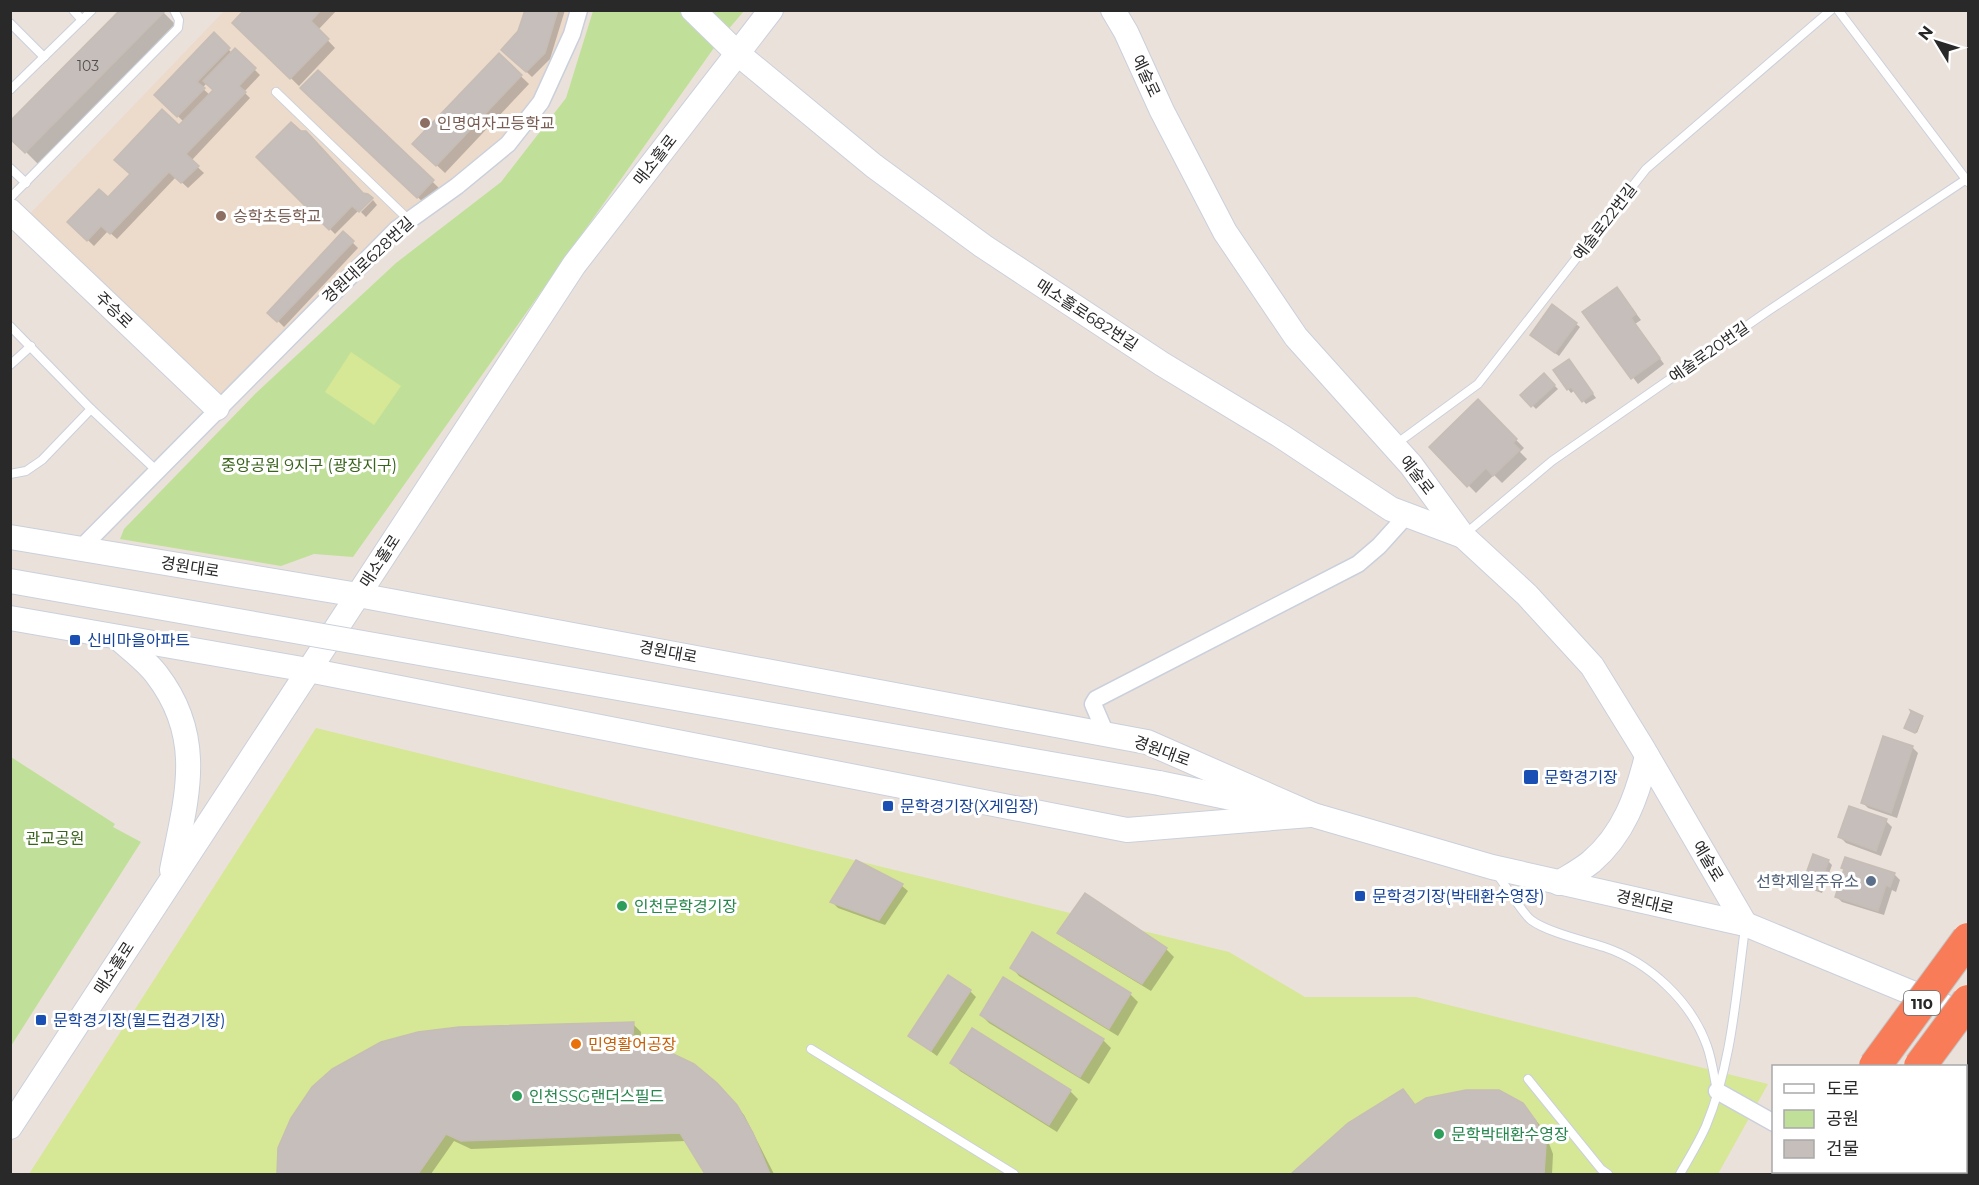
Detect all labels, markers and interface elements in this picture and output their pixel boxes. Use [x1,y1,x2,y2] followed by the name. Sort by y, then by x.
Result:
[1907,12,1967,72] north arrow
[1914,22,1937,44] text: N
[1128,52,1164,100] street label: 예술로
[77,57,99,75] house number: 103
[437,114,555,133] place label: 인명여자고등학교
[418,116,432,130] marker: 인명여자고등학교
[629,131,681,189] street label: 매소홀로
[1569,180,1641,264] street label: 예술로22번길
[233,207,321,226] place label: 승학초등학교
[214,209,228,223] marker: 승학초등학교
[319,213,417,307] street label: 경원대로628번길
[1033,275,1141,355] street label: 매소홀로682번길
[92,288,137,332] street label: 주승로
[1665,317,1753,387] street label: 예술로20번길
[1396,452,1438,498] street label: 예술로
[221,456,397,475] park label: 중앙공원 9지구 (광장지구)
[356,531,404,591] street label: 매소홀로
[159,553,221,581] street label: 경원대로
[87,631,190,650] place label: 신비마을아파트
[68,633,82,647] marker: 신비마을아파트
[637,637,699,667] street label: 경원대로
[1131,732,1193,770] street label: 경원대로
[1522,768,1540,786] marker: 문학경기장
[1544,768,1618,787] place label: 문학경기장
[900,797,1039,816] place label: 문학경기장(X게임장)
[881,799,895,813] marker: 문학경기장(X게임장)
[26,829,84,848] park label: 관교공원
[1688,837,1728,885] street label: 예술로
[1756,872,1859,891] place label: 선학제일주유소
[1864,874,1878,888] marker: 선학제일주유소
[1614,886,1676,918] street label: 경원대로
[1372,887,1544,906] place label: 문학경기장(박태환수영장)
[1353,889,1367,903] marker: 문학경기장(박태환수영장)
[634,897,737,916] place label: 인천문학경기장
[615,899,629,913] marker: 인천문학경기장
[90,938,138,998] street label: 매소홀로
[1904,991,1940,1015] road number: 110
[53,1011,225,1030] place label: 문학경기장(월드컵경기장)
[34,1013,48,1027] marker: 문학경기장(월드컵경기장)
[588,1035,677,1054] place label: 민영활어공장
[569,1037,583,1051] marker: 민영활어공장
[1772,1065,1967,1173] legend
[1826,1078,1859,1100] text: 도로
[529,1087,664,1106] place label: 인천SSG랜더스필드
[510,1089,524,1103] marker: 인천SSG랜더스필드
[1826,1108,1859,1130] text: 공원
[1451,1125,1569,1144] place label: 문학박태환수영장
[1432,1127,1446,1141] marker: 문학박태환수영장
[1826,1138,1859,1160] text: 건물

